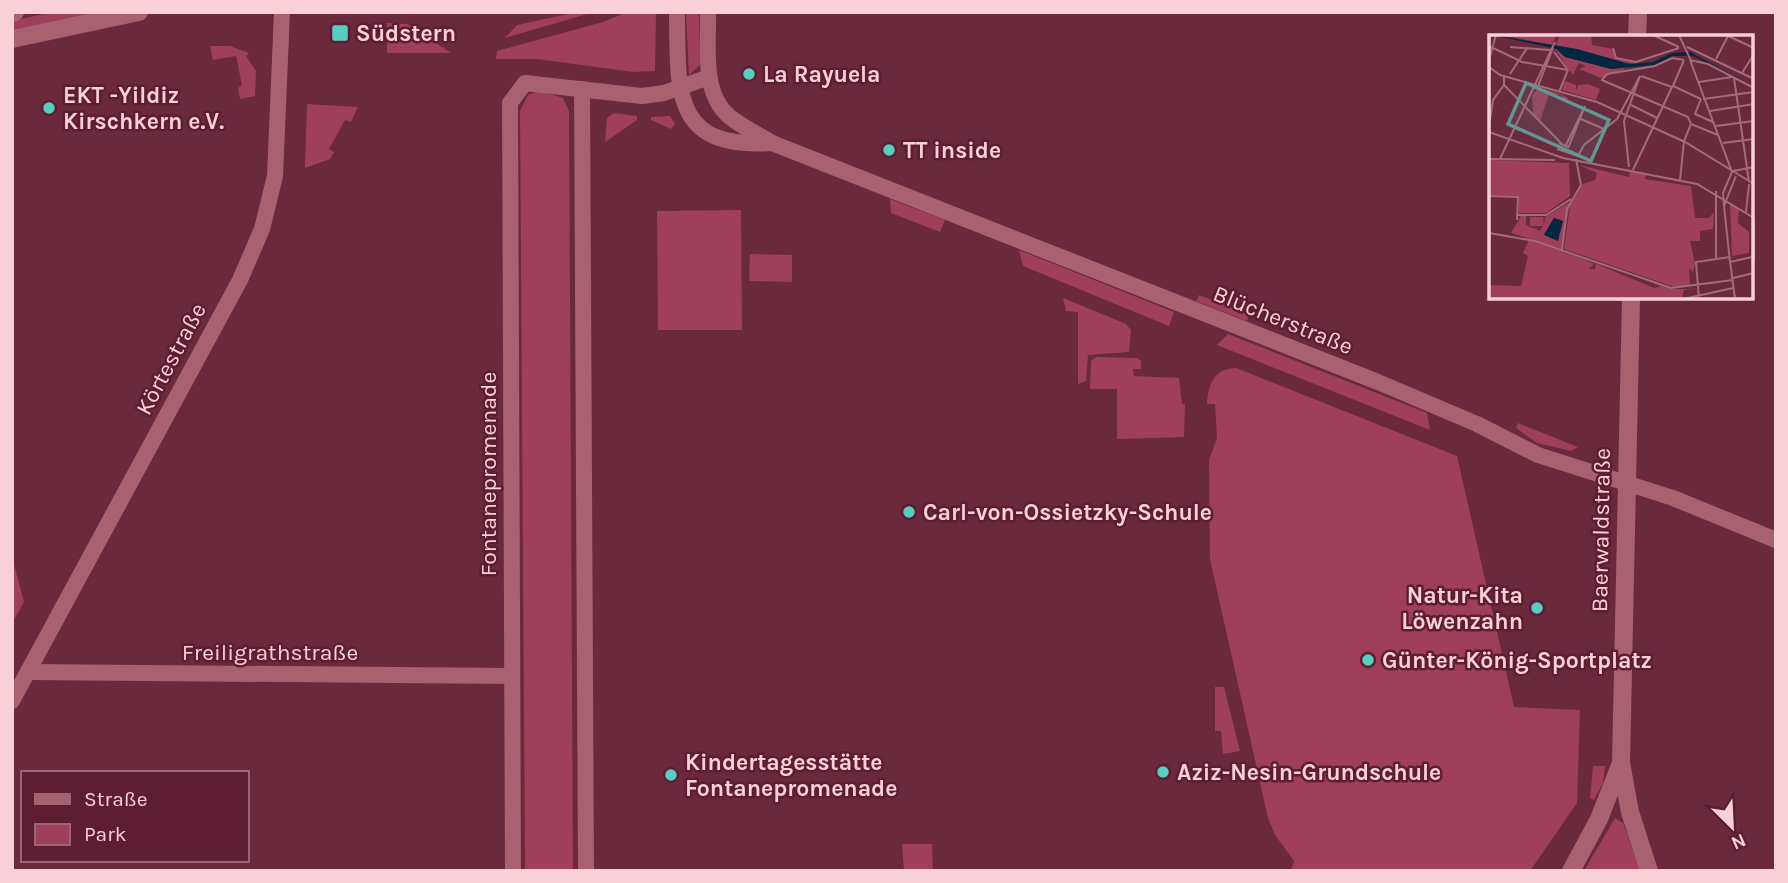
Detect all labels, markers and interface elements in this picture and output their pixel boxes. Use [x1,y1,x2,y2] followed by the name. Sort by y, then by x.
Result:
[356,20,456,47] place label: Südstern
[330,23,350,43] marker: Südstern
[1489,35,1753,299] inset map
[763,61,881,88] place label: La Rayuela
[741,66,757,82] marker: La Rayuela
[63,82,224,135] place label: EKT -Yildiz Kirschkern e.V.
[41,100,57,116] marker: EKT -Yildiz Kirschkern e.V.
[903,137,1001,164] place label: TT inside
[881,142,897,158] marker: TT inside
[1209,280,1357,360] street label: Blücherstraße
[130,298,212,420] street label: Körtestraße
[475,372,502,576] street label: Fontanepromenade
[1586,448,1616,612] street label: Baerwaldstraße
[923,499,1212,526] place label: Carl-von-Ossietzky-Schule
[901,504,917,520] marker: Carl-von-Ossietzky-Schule
[1401,582,1523,635] place label: Natur-Kita Löwenzahn
[1529,600,1545,616] marker: Natur-Kita Löwenzahn
[182,639,358,666] street label: Freiligrathstraße
[1382,647,1652,674] place label: Günter-König-Sportplatz
[1360,652,1376,668] marker: Günter-König-Sportplatz
[685,749,897,802] place label: Kindertagesstätte Fontanepromenade
[1177,759,1441,786] place label: Aziz-Nesin-Grundschule
[1155,764,1171,780] marker: Aziz-Nesin-Grundschule
[663,767,679,783] marker: Kindertagesstätte Fontanepromenade
[21,771,248,862] legend
[84,787,147,811] text: Straße
[1697,792,1767,862] north arrow
[84,822,127,846] text: Park
[1728,829,1749,854] text: N

